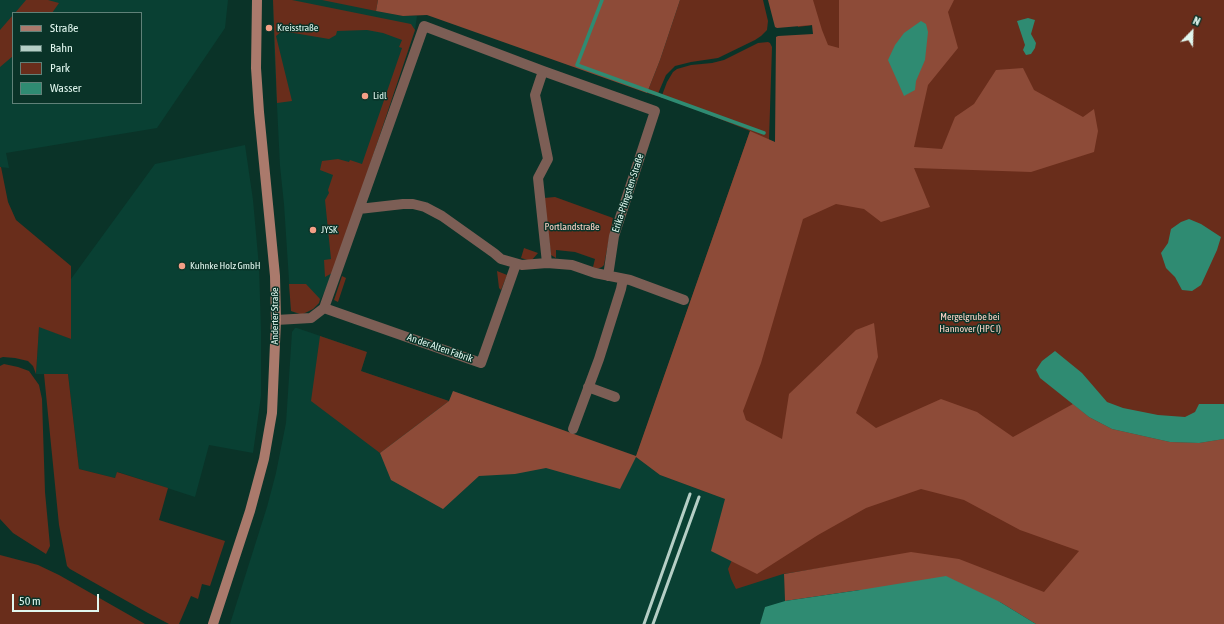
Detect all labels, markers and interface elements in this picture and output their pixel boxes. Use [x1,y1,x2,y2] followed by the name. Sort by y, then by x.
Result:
[12,12,142,104] legend
[1172,12,1212,52] north arrow
[1191,14,1202,28] text: N
[50,21,78,35] text: Straße
[277,22,318,34] place label: Kreisstraße
[264,23,274,33] marker: Kreisstraße
[50,41,73,55] text: Bahn
[50,61,70,75] text: Park
[50,81,81,95] text: Wasser
[373,90,387,102] place label: Lidl
[360,91,370,101] marker: Lidl
[610,152,646,234] street label: Erika-Pfingsten-Straße
[544,221,600,233] park label: Portlandstraße
[321,224,338,236] place label: JYSK
[308,225,318,235] marker: JYSK
[190,260,261,272] place label: Kuhnke Holz GmbH
[177,261,187,271] marker: Kuhnke Holz GmbH
[269,287,281,345] street label: Anderter Straße
[939,311,1001,334] park label: Mergelgrube bei Hannover (HPC I)
[406,331,474,365] street label: An der Alten Fabrik
[14,586,101,612] scale bar
[19,594,41,608] text: 50 m

